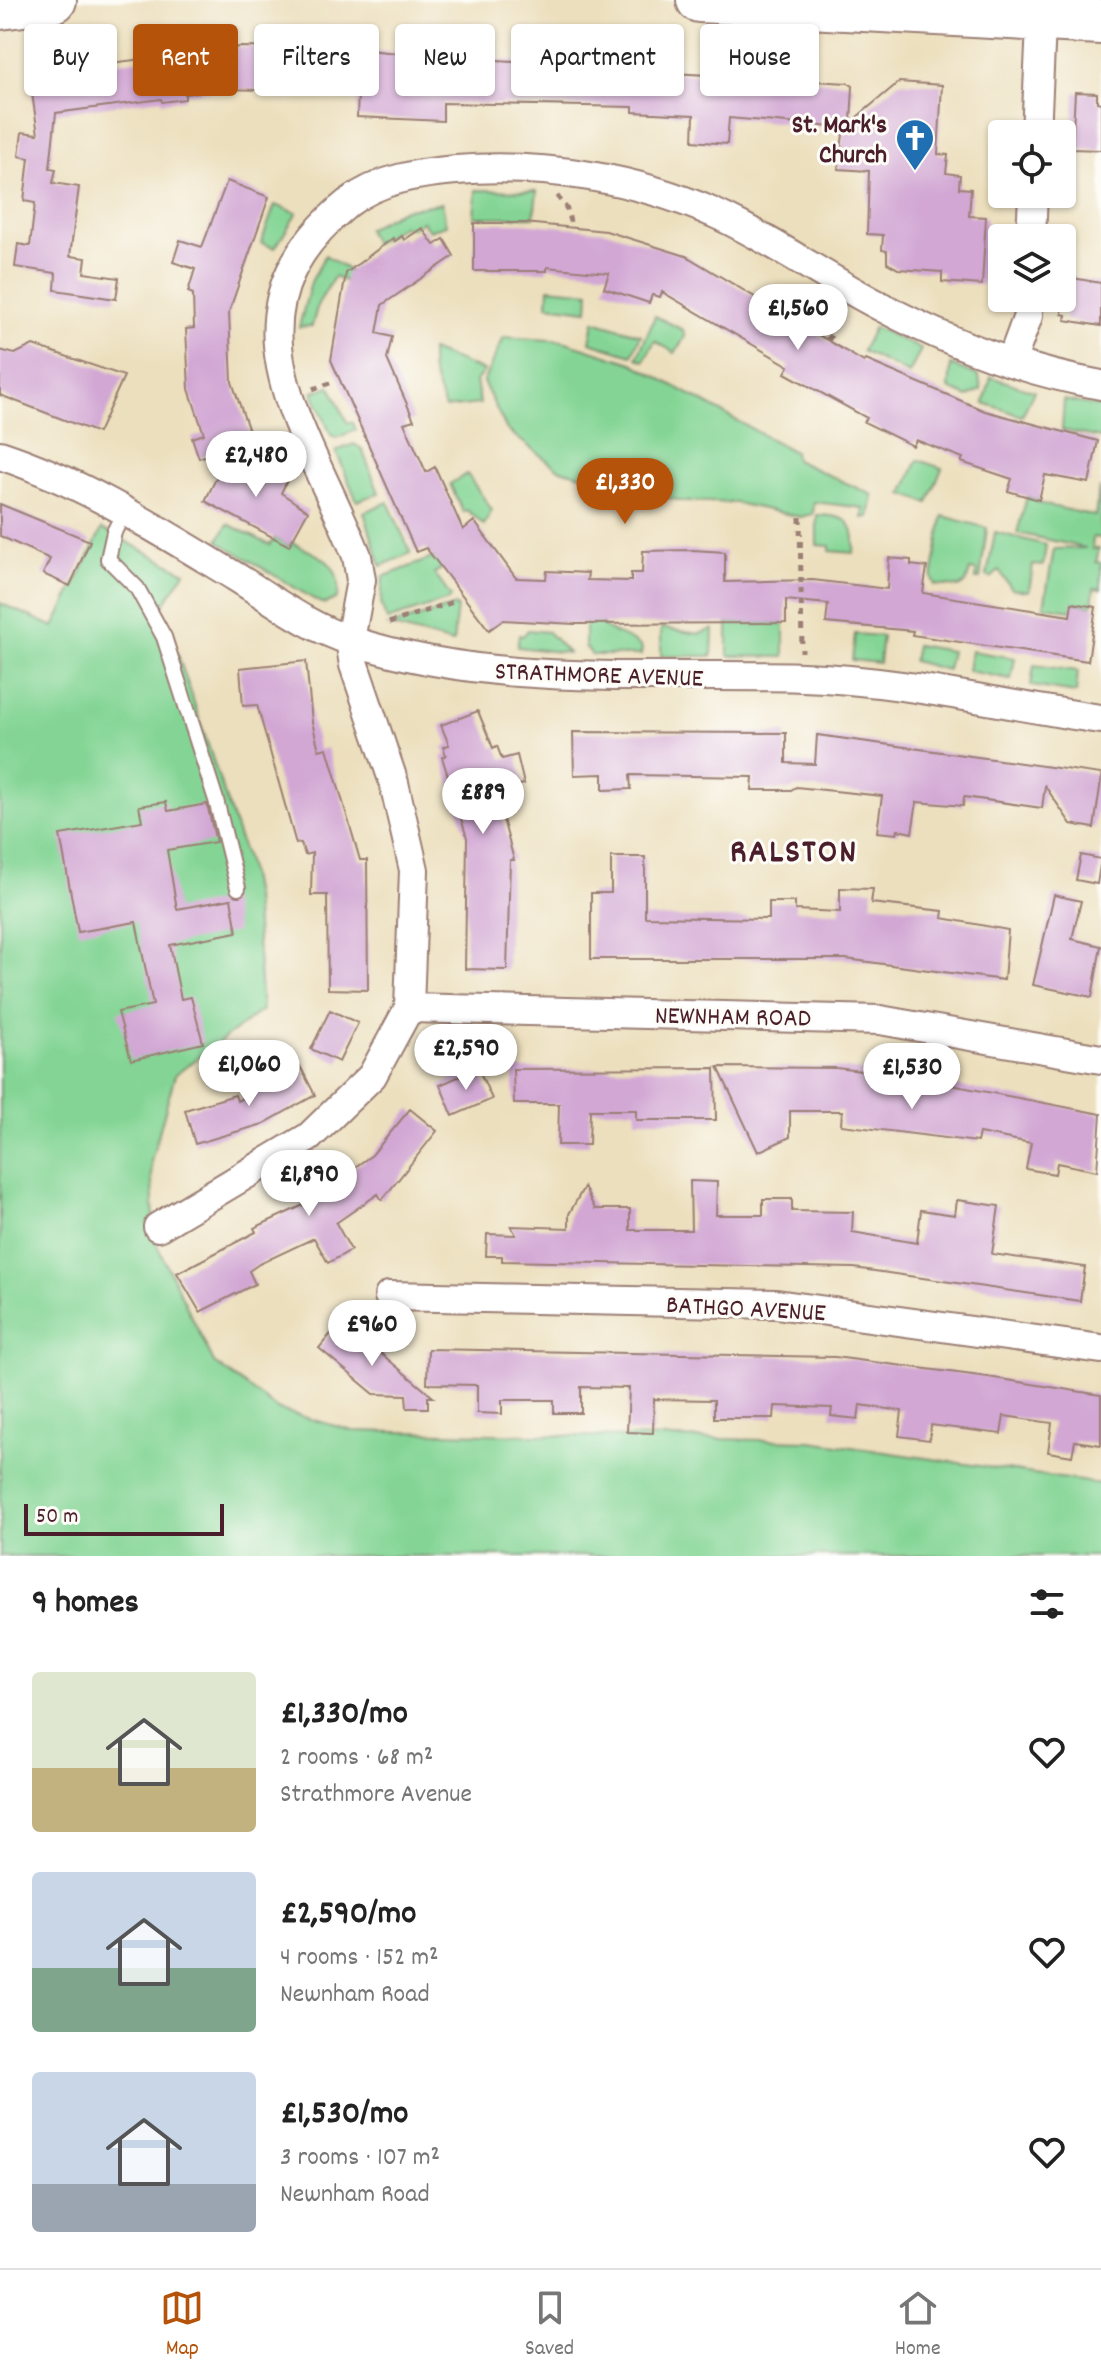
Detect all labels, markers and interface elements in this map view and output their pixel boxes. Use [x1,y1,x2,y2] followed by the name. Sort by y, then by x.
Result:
[24,24,117,96] chip: Buy
[133,24,238,96] chip: Rent
[254,24,379,96] chip: Filters
[395,24,495,96] chip: New
[511,24,684,96] chip: Apartment
[700,24,819,96] chip: House
[792,108,887,175] place label: St. Mark's Church
[894,117,936,172] church icon: St. Mark's Church
[988,120,1076,312] map controls
[988,120,1076,208] button: locate
[988,224,1076,312] button: layers
[733,284,863,352] pin: £1,560
[767,291,829,328] text: £1,560
[191,431,321,499] pin: £2,480
[224,438,288,475] text: £2,480
[560,458,690,526] pin: £1,330
[595,465,655,502] text: £1,330
[494,654,704,699] street label: STRATHMORE AVENUE
[436,768,530,836] pin: £889
[460,775,506,812] text: £889
[730,830,858,879] district label: RALSTON
[654,999,811,1038] street label: NEWNHAM ROAD
[401,1024,531,1092] pin: £2,590
[432,1031,500,1068] text: £2,590
[184,1040,314,1108] pin: £1,060
[847,1043,977,1111] pin: £1,530
[217,1047,281,1084] text: £1,060
[881,1050,943,1087] text: £1,530
[244,1150,374,1218] pin: £1,890
[279,1157,339,1194] text: £1,890
[665,1288,827,1333] street label: BATHGO AVENUE
[325,1300,419,1368] pin: £960
[346,1307,398,1344] text: £960
[24,1500,224,1536] scale bar
[36,1502,78,1533] text: 50 m
[32,1580,139,1629] text: 9 homes
[1025,1582,1069,1626] icon: filters
[280,1691,408,1740] text: £1,330/mo
[96,1704,192,1800] icon: home
[1025,1730,1069,1774] icon: heart
[280,1740,433,1777] text: 2 rooms · 68 m²
[280,1777,472,1814] text: Strathmore Avenue
[280,1891,416,1940] text: £2,590/mo
[96,1904,192,2000] icon: home
[1025,1930,1069,1974] icon: heart
[280,1940,439,1977] text: 4 rooms · 152 m²
[280,1977,430,2014] text: Newnham Road
[280,2091,408,2140] text: £1,530/mo
[96,2104,192,2200] icon: home
[1025,2130,1069,2174] icon: heart
[280,2140,440,2177] text: 3 rooms · 107 m²
[280,2177,430,2214] text: Newnham Road
[160,2286,204,2365] tab: Map
[525,2286,574,2365] tab: Saved
[895,2286,941,2365] tab: Home

